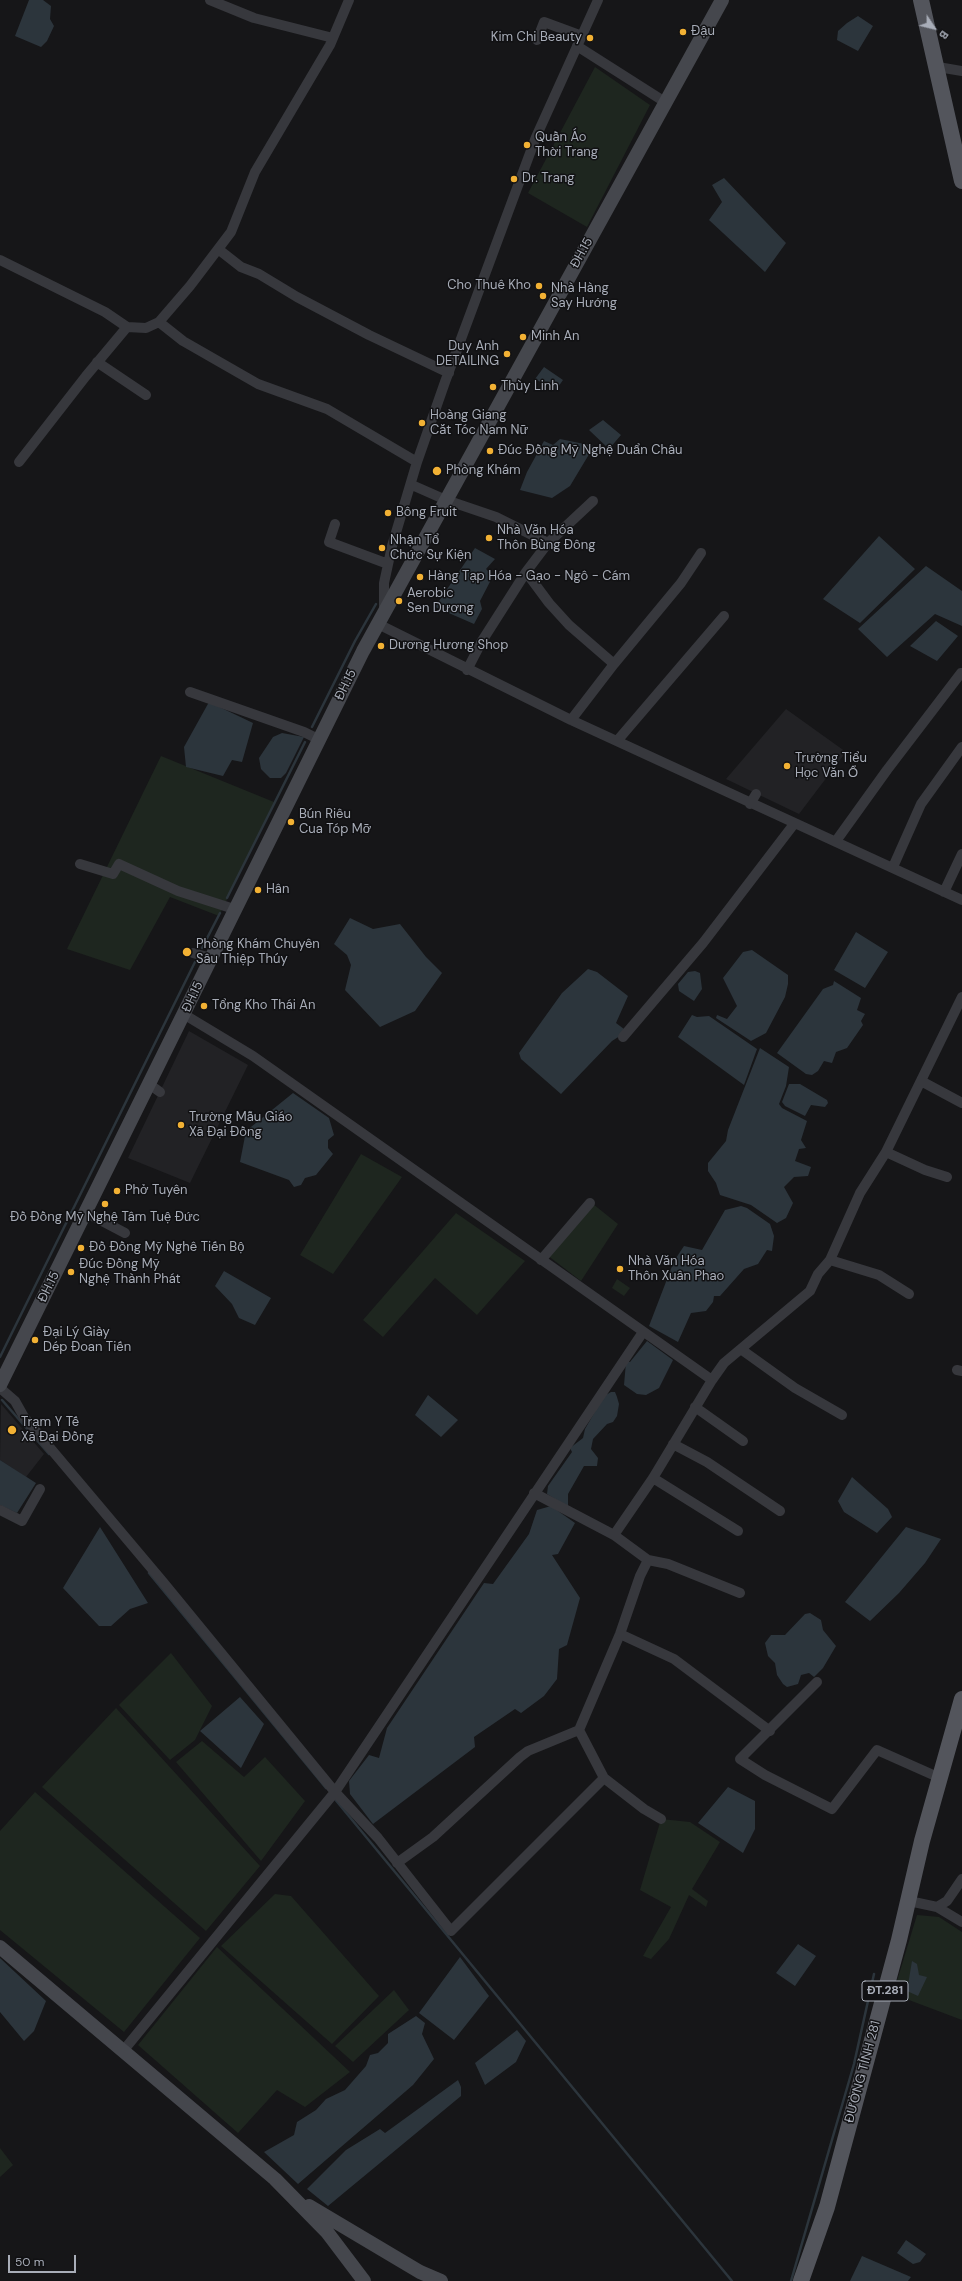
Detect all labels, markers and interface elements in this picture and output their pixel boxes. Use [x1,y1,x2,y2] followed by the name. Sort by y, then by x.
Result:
[914,8,954,48] north arrow
[691,24,715,40] place label: Đậu
[678,27,688,37] marker: Đậu
[936,28,952,42] text: B
[491,30,582,46] place label: Kim Chi Beauty
[585,33,595,43] marker: Kim Chi Beauty
[535,130,598,161] place label: Quần Áo Thời Trang
[522,140,532,150] marker: Quần Áo Thời Trang
[522,171,574,187] place label: Dr. Trang
[509,174,519,184] marker: Dr. Trang
[567,235,597,271] street label: ĐH.15
[447,278,531,294] place label: Cho Thuê Kho
[534,281,544,291] marker: Cho Thuê Kho
[551,281,617,312] place label: Nhà Hàng Say Hướng
[538,291,548,301] marker: Nhà Hàng Say Hướng
[531,329,580,345] place label: Minh An
[518,332,528,342] marker: Minh An
[436,339,499,370] place label: Duy Anh DETAILING
[502,349,512,359] marker: Duy Anh DETAILING
[501,379,559,395] place label: Thùy Linh
[488,382,498,392] marker: Thùy Linh
[430,408,528,439] place label: Hoàng Giang Cắt Tóc Nam Nữ
[417,418,427,428] marker: Hoàng Giang Cắt Tóc Nam Nữ
[498,443,683,459] place label: Đúc Đồng Mỹ Nghệ Duẩn Châu
[485,446,495,456] marker: Đúc Đồng Mỹ Nghệ Duẩn Châu
[446,463,521,479] place label: Phòng Khám
[431,465,443,477] marker: Phòng Khám
[396,505,457,521] place label: Bông Fruit
[383,508,393,518] marker: Bông Fruit
[497,523,596,554] place label: Nhà Văn Hóa Thôn Bùng Đông
[390,533,471,564] place label: Nhận Tổ Chức Sự Kiện
[484,533,494,543] marker: Nhà Văn Hóa Thôn Bùng Đông
[377,543,387,553] marker: Nhận Tổ Chức Sự Kiện
[428,569,630,585] place label: Hàng Tạp Hóa - Gạo - Ngô - Cám
[415,572,425,582] marker: Hàng Tạp Hóa - Gạo - Ngô - Cám
[407,586,474,617] place label: Aerobic Sen Dương
[394,596,404,606] marker: Aerobic Sen Dương
[389,638,508,654] place label: Dương Hương Shop
[376,641,386,651] marker: Dương Hương Shop
[332,667,360,703] street label: ĐH.15
[795,751,867,782] place label: Trường Tiểu Học Văn Ổ
[782,761,792,771] marker: Trường Tiểu Học Văn Ổ
[299,807,371,838] place label: Bún Riêu Cua Tóp Mỡ
[286,817,296,827] marker: Bún Riêu Cua Tóp Mỡ
[266,882,289,898] place label: Hân
[253,885,263,895] marker: Hân
[196,937,320,968] place label: Phòng Khám Chuyên Sâu Thiệp Thúy
[181,946,193,958] marker: Phòng Khám Chuyên Sâu Thiệp Thúy
[179,979,207,1015] street label: ĐH.15
[212,998,315,1014] place label: Tổng Kho Thái An
[199,1001,209,1011] marker: Tổng Kho Thái An
[189,1110,292,1141] place label: Trường Mẫu Giáo Xã Đại Đồng
[176,1120,186,1130] marker: Trường Mẫu Giáo Xã Đại Đồng
[125,1183,188,1199] place label: Phở Tuyên
[112,1186,122,1196] marker: Phở Tuyên
[100,1199,110,1209] marker: Đồ Đồng Mỹ Nghệ Tâm Tuệ Đức
[10,1210,200,1226] place label: Đồ Đồng Mỹ Nghệ Tâm Tuệ Đức
[89,1240,244,1256] place label: Đồ Đồng Mỹ Nghê Tiến Bộ
[76,1243,86,1253] marker: Đồ Đồng Mỹ Nghê Tiến Bộ
[628,1254,724,1285] place label: Nhà Văn Hóa Thôn Xuân Phao
[79,1257,181,1288] place label: Đúc Đồng Mỹ Nghệ Thành Phát
[615,1264,625,1274] marker: Nhà Văn Hóa Thôn Xuân Phao
[66,1267,76,1277] marker: Đúc Đồng Mỹ Nghệ Thành Phát
[35,1269,63,1305] street label: ĐH.15
[43,1325,131,1356] place label: Đại Lý Giày Dép Đoan Tiến
[30,1335,40,1345] marker: Đại Lý Giày Dép Đoan Tiến
[21,1415,94,1446] place label: Trạm Y Tế Xã Đại Đồng
[6,1424,18,1436] marker: Trạm Y Tế Xã Đại Đồng
[862,1981,908,2001] road number: ĐT.281
[842,2019,884,2125] street label: ĐƯỜNG TỈNH 281
[10,2247,78,2273] scale bar
[15,2254,44,2270] text: 50 m

